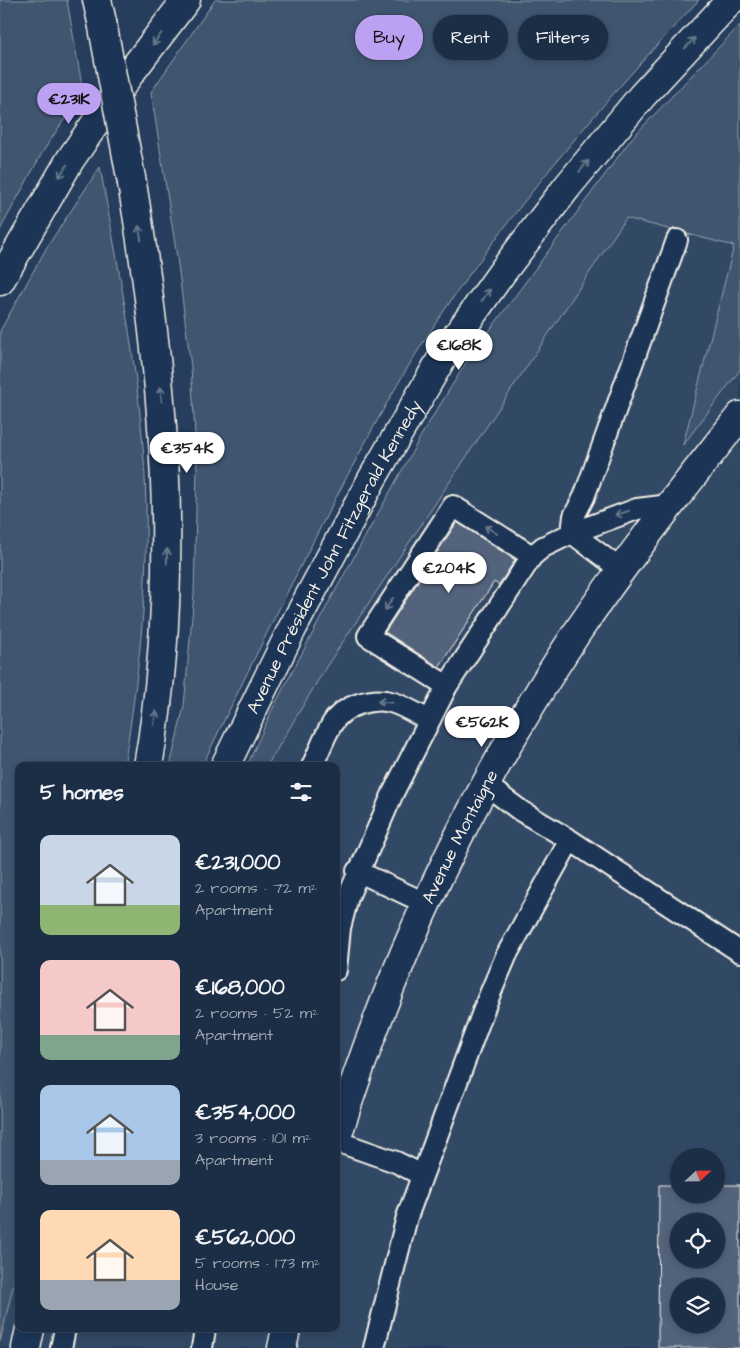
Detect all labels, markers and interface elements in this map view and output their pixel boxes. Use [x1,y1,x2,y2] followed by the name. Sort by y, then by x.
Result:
[355,15,423,60] chip: Buy
[433,15,508,60] chip: Rent
[518,15,608,60] chip: Filters
[151,32,162,45] one-way arrow
[684,37,696,49] one-way arrow
[34,82,104,125] pin: €231K
[48,88,90,110] text: €231K
[579,160,590,173] one-way arrow
[58,164,68,178] one-way arrow
[135,225,145,241] one-way arrow
[480,289,491,302] one-way arrow
[424,328,494,371] pin: €168K
[437,334,481,356] text: €168K
[156,386,166,402] one-way arrow
[241,395,429,718] street label: Avenue Président John Fitzgerald Kennedy
[152,432,222,474] pin: €354K
[161,437,213,459] text: €354K
[614,509,630,519] one-way arrow
[484,524,498,535] one-way arrow
[162,548,172,564] one-way arrow
[414,552,484,594] pin: €204K
[423,557,475,579] text: €204K
[383,597,394,611] one-way arrow
[377,697,393,707] one-way arrow
[447,706,517,748] pin: €562K
[151,710,161,726] one-way arrow
[456,711,508,733] text: €562K
[416,765,504,908] street label: Avenue Montaigne
[40,778,124,807] text: 5 homes
[287,778,315,806] icon: filters
[195,848,281,877] text: €231,000
[80,855,140,915] icon: home
[195,877,317,899] text: 2 rooms · 72 m²
[195,899,273,921] text: Apartment
[195,973,285,1002] text: €168,000
[80,980,140,1040] icon: home
[195,1002,318,1024] text: 2 rooms · 52 m²
[195,1024,273,1046] text: Apartment
[195,1098,295,1127] text: €354,000
[80,1105,140,1165] icon: home
[195,1127,311,1149] text: 3 rooms · 101 m²
[670,1148,725,1202] north arrow
[670,1148,725,1333] map controls
[195,1149,273,1171] text: Apartment
[670,1213,725,1268] button: locate
[195,1223,295,1252] text: €562,000
[80,1230,140,1290] icon: home
[195,1252,320,1274] text: 5 rooms · 173 m²
[195,1274,239,1296] text: House
[670,1278,725,1333] button: layers

